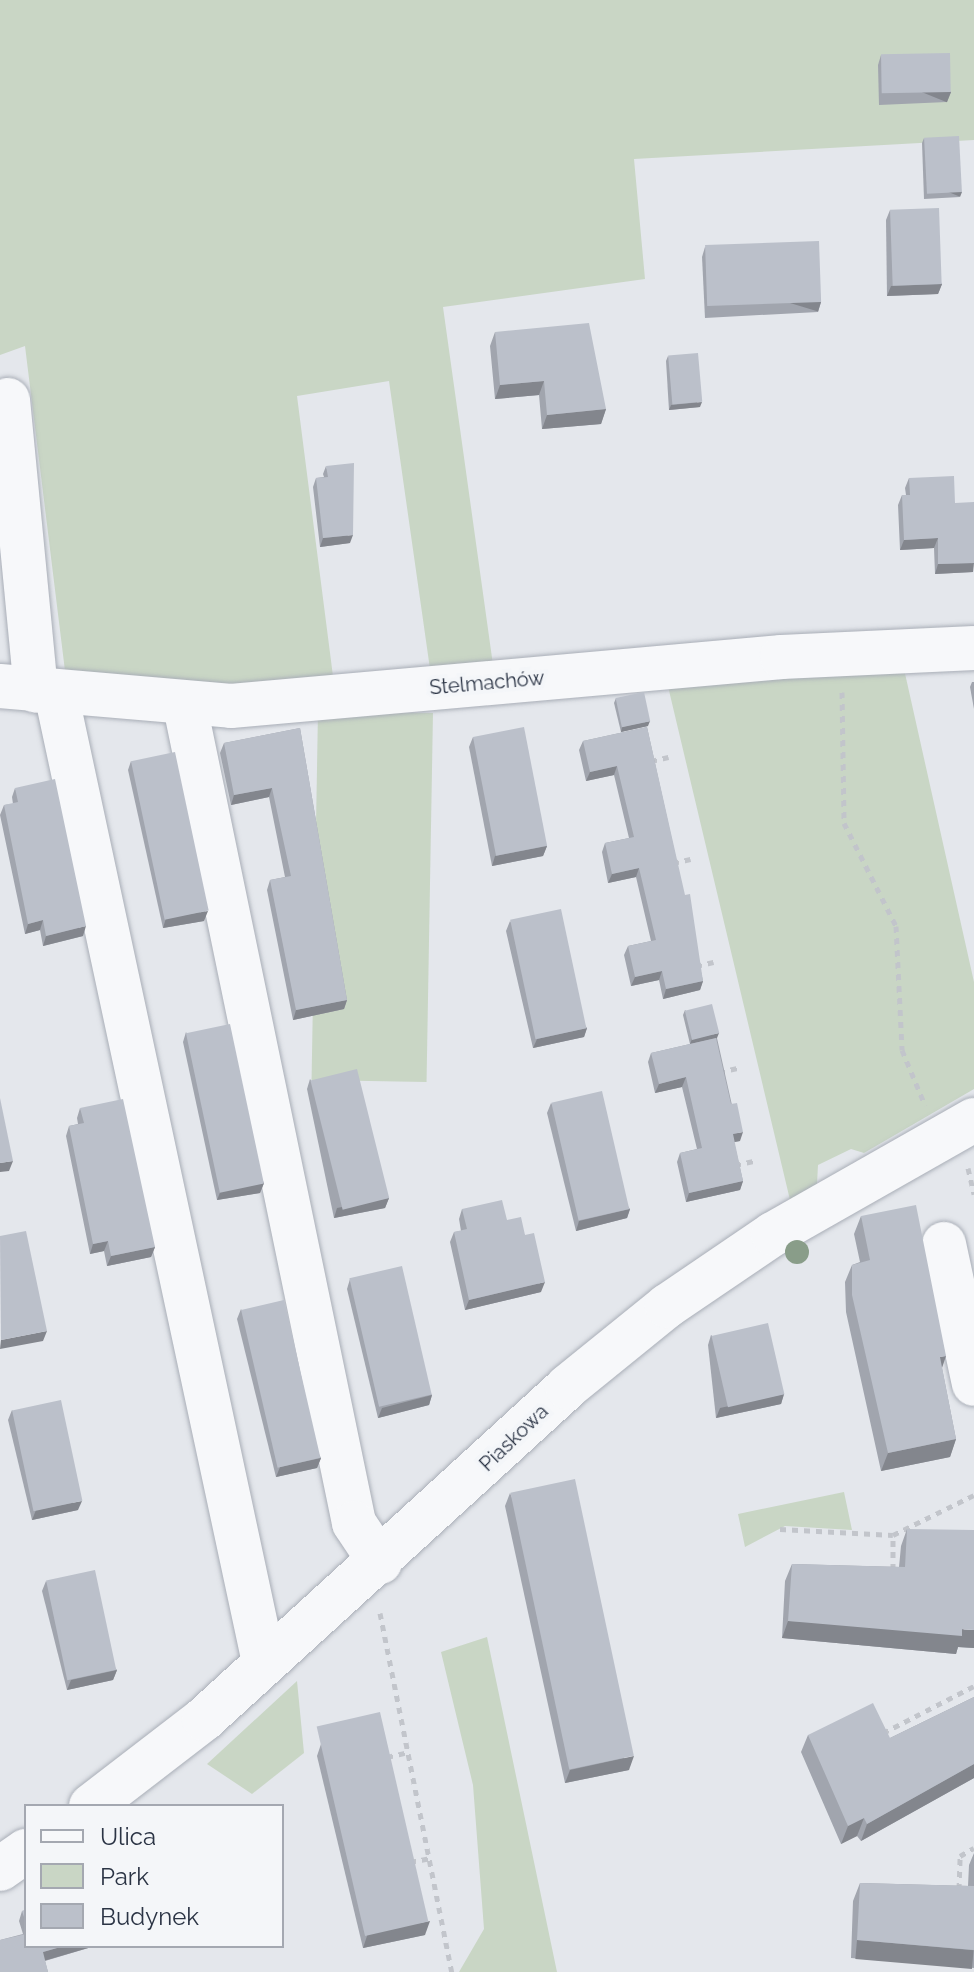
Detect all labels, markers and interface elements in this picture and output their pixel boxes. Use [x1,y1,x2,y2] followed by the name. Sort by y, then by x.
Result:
[428,666,546,700] street label: Stelmachów
[475,1400,553,1476] street label: Piaskowa
[24,1804,284,1948] legend
[100,1822,156,1851] text: Ulica
[100,1862,149,1891] text: Park
[100,1902,199,1931] text: Budynek

